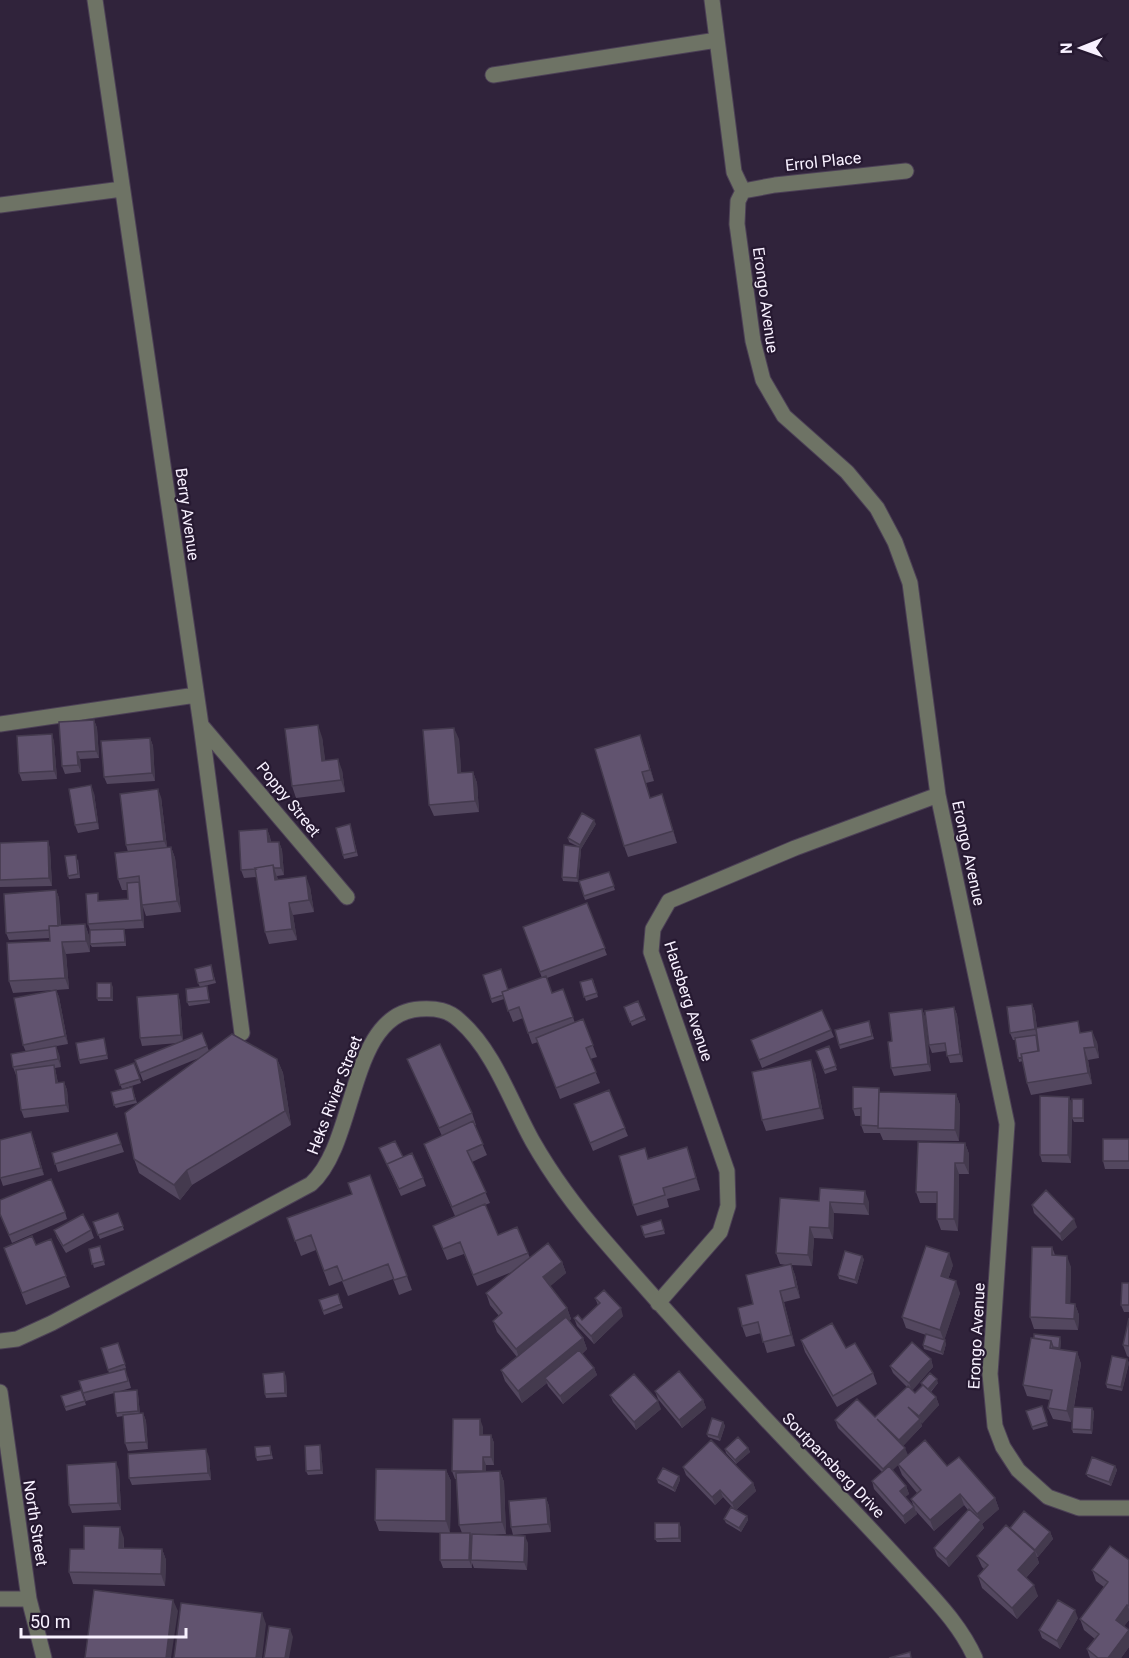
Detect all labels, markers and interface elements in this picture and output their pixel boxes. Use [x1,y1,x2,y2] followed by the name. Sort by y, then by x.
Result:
[1051,18,1111,78] north arrow
[1057,42,1076,54] text: N
[784,148,862,175] street label: Errol Place
[749,246,782,354] street label: Erongo Avenue
[172,467,203,562] street label: Berry Avenue
[253,758,325,841] street label: Poppy Street
[948,799,989,907] street label: Erongo Avenue
[660,939,717,1064] street label: Hausberg Avenue
[303,1033,366,1157] street label: Heks Rivier Street
[964,1282,989,1390] street label: Erongo Avenue
[778,1409,889,1522] street label: Soutpansberg Drive
[19,1479,52,1567] street label: North Street
[21,1601,186,1639] scale bar
[30,1611,70,1632] text: 50 m

